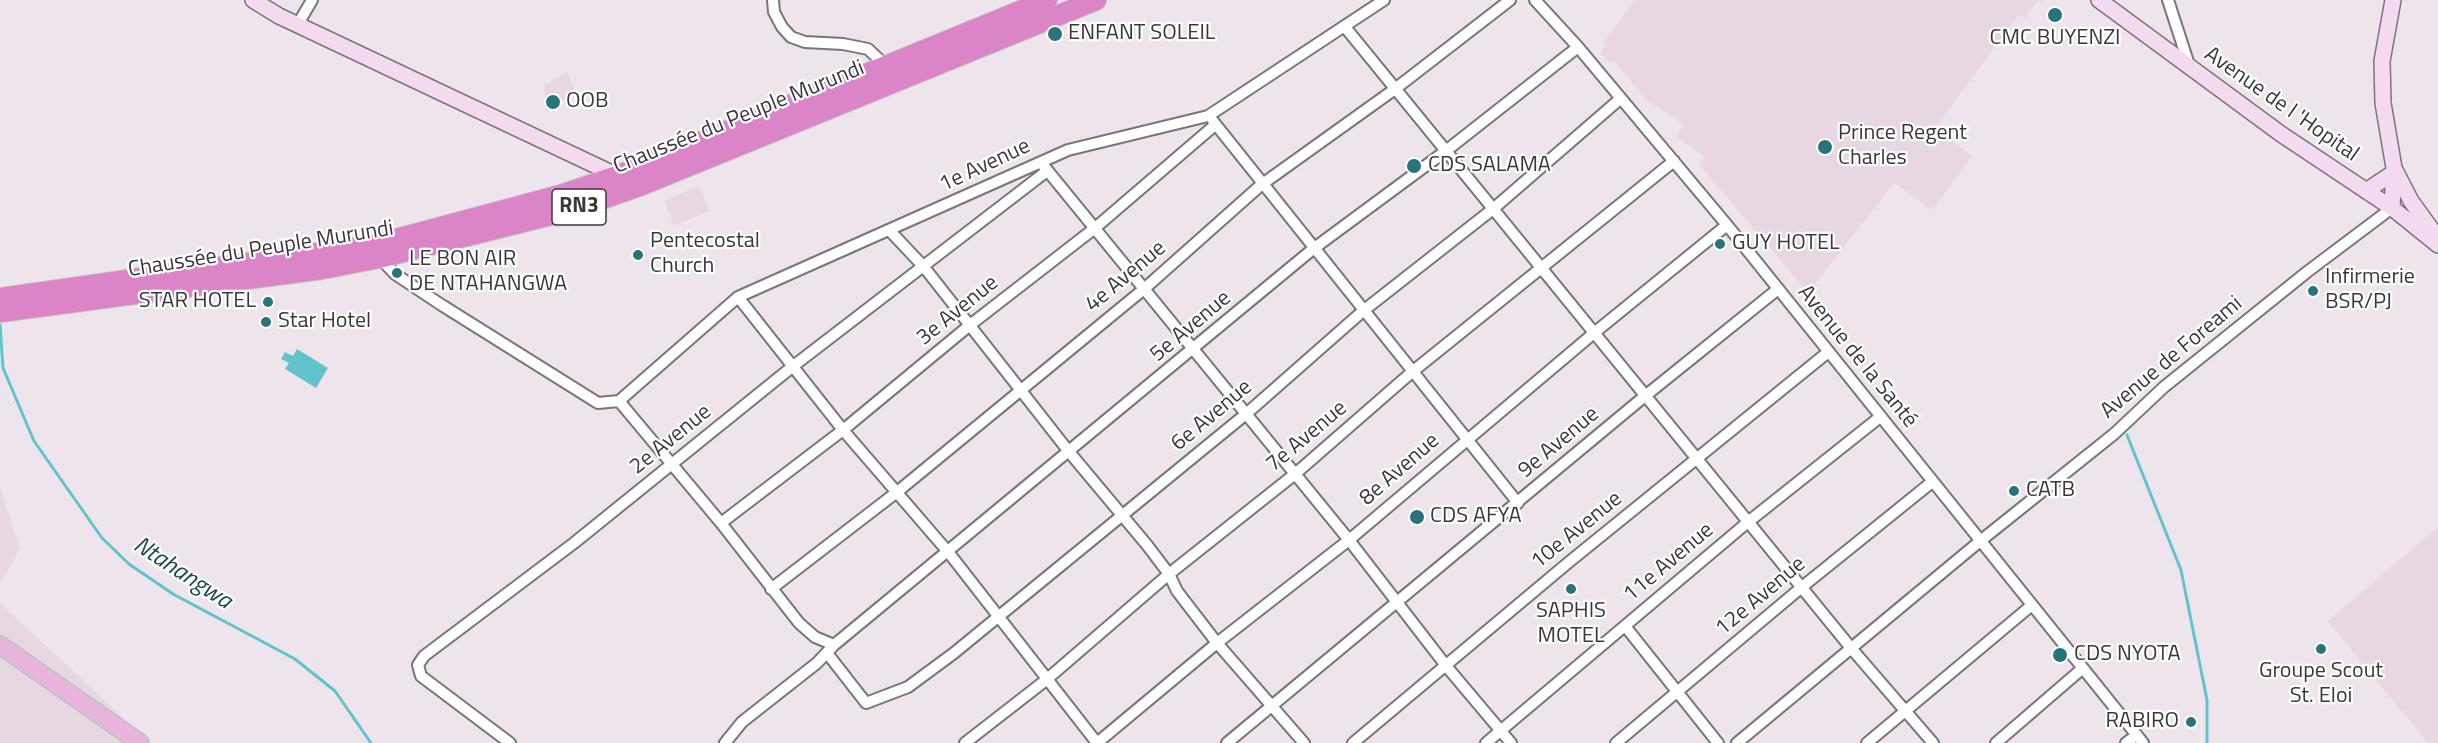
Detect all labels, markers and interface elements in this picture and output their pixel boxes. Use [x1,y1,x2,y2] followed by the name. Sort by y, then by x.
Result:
[2046,6,2064,24] marker: CMC BUYENZI
[1068,21,1215,47] place label: ENFANT SOLEIL
[1046,25,1064,43] marker: ENFANT SOLEIL
[1989,26,2121,52] place label: CMC BUYENZI
[2199,42,2363,168] street label: Avenue de l 'Hopital
[610,56,868,180] street label: Chaussée du Peuple Murundi
[566,89,609,115] place label: OOB
[544,93,562,111] marker: OOB
[1838,121,1967,172] place label: Prince Regent Charles
[935,134,1035,198] street label: 1e Avenue
[1816,138,1834,156] marker: Prince Regent Charles
[1428,153,1551,179] place label: CDS SALAMA
[1405,157,1423,175] marker: CDS SALAMA
[552,189,606,225] road number: RN3
[126,216,396,284] street label: Chaussée du Peuple Murundi
[650,229,760,280] place label: Pentecostal Church
[1732,231,1840,257] place label: GUY HOTEL
[1080,236,1172,318] street label: 4e Avenue
[1713,237,1727,251] marker: GUY HOTEL
[409,247,567,298] place label: LE BON AIR DE NTAHANGWA
[631,248,645,262] marker: Pentecostal Church
[2325,265,2415,316] place label: Infirmerie BSR/PJ
[390,266,404,280] marker: LE BON AIR DE NTAHANGWA
[912,270,1004,352] street label: 3e Avenue
[1791,280,1923,434] street label: Avenue de la Santé
[2306,284,2320,298] marker: Infirmerie BSR/PJ
[1145,286,1237,368] street label: 5e Avenue
[139,289,256,315] place label: STAR HOTEL
[2096,291,2248,425] street label: Avenue de Foreami
[261,295,275,309] marker: STAR HOTEL
[278,309,371,335] place label: Star Hotel
[259,315,273,329] marker: Star Hotel
[1166,375,1258,457] street label: 6e Avenue
[1261,396,1353,478] street label: 7e Avenue
[625,399,717,481] street label: 2e Avenue
[1513,402,1605,484] street label: 9e Avenue
[1355,428,1445,512] street label: 8e Avenue
[2026,478,2075,504] place label: CATB
[2007,484,2021,498] marker: CATB
[1526,486,1628,576] street label: 10e Avenue
[1430,504,1521,530] place label: CDS AFYA
[1408,508,1426,526] marker: CDS AFYA
[1619,518,1719,608] street label: 11e Avenue
[127,532,237,616] water label: Ntahangwa
[1711,552,1811,642] street label: 12e Avenue
[1564,582,1578,596] marker: SAPHIS MOTEL
[1536,599,1606,650] place label: SAPHIS MOTEL
[2074,642,2181,668] place label: CDS NYOTA
[2314,642,2328,656] marker: Groupe Scout St. Eloi
[2051,646,2069,664] marker: CDS NYOTA
[2259,659,2383,710] place label: Groupe Scout St. Eloi
[2105,709,2179,735] place label: RABIRO
[2184,715,2198,729] marker: RABIRO

